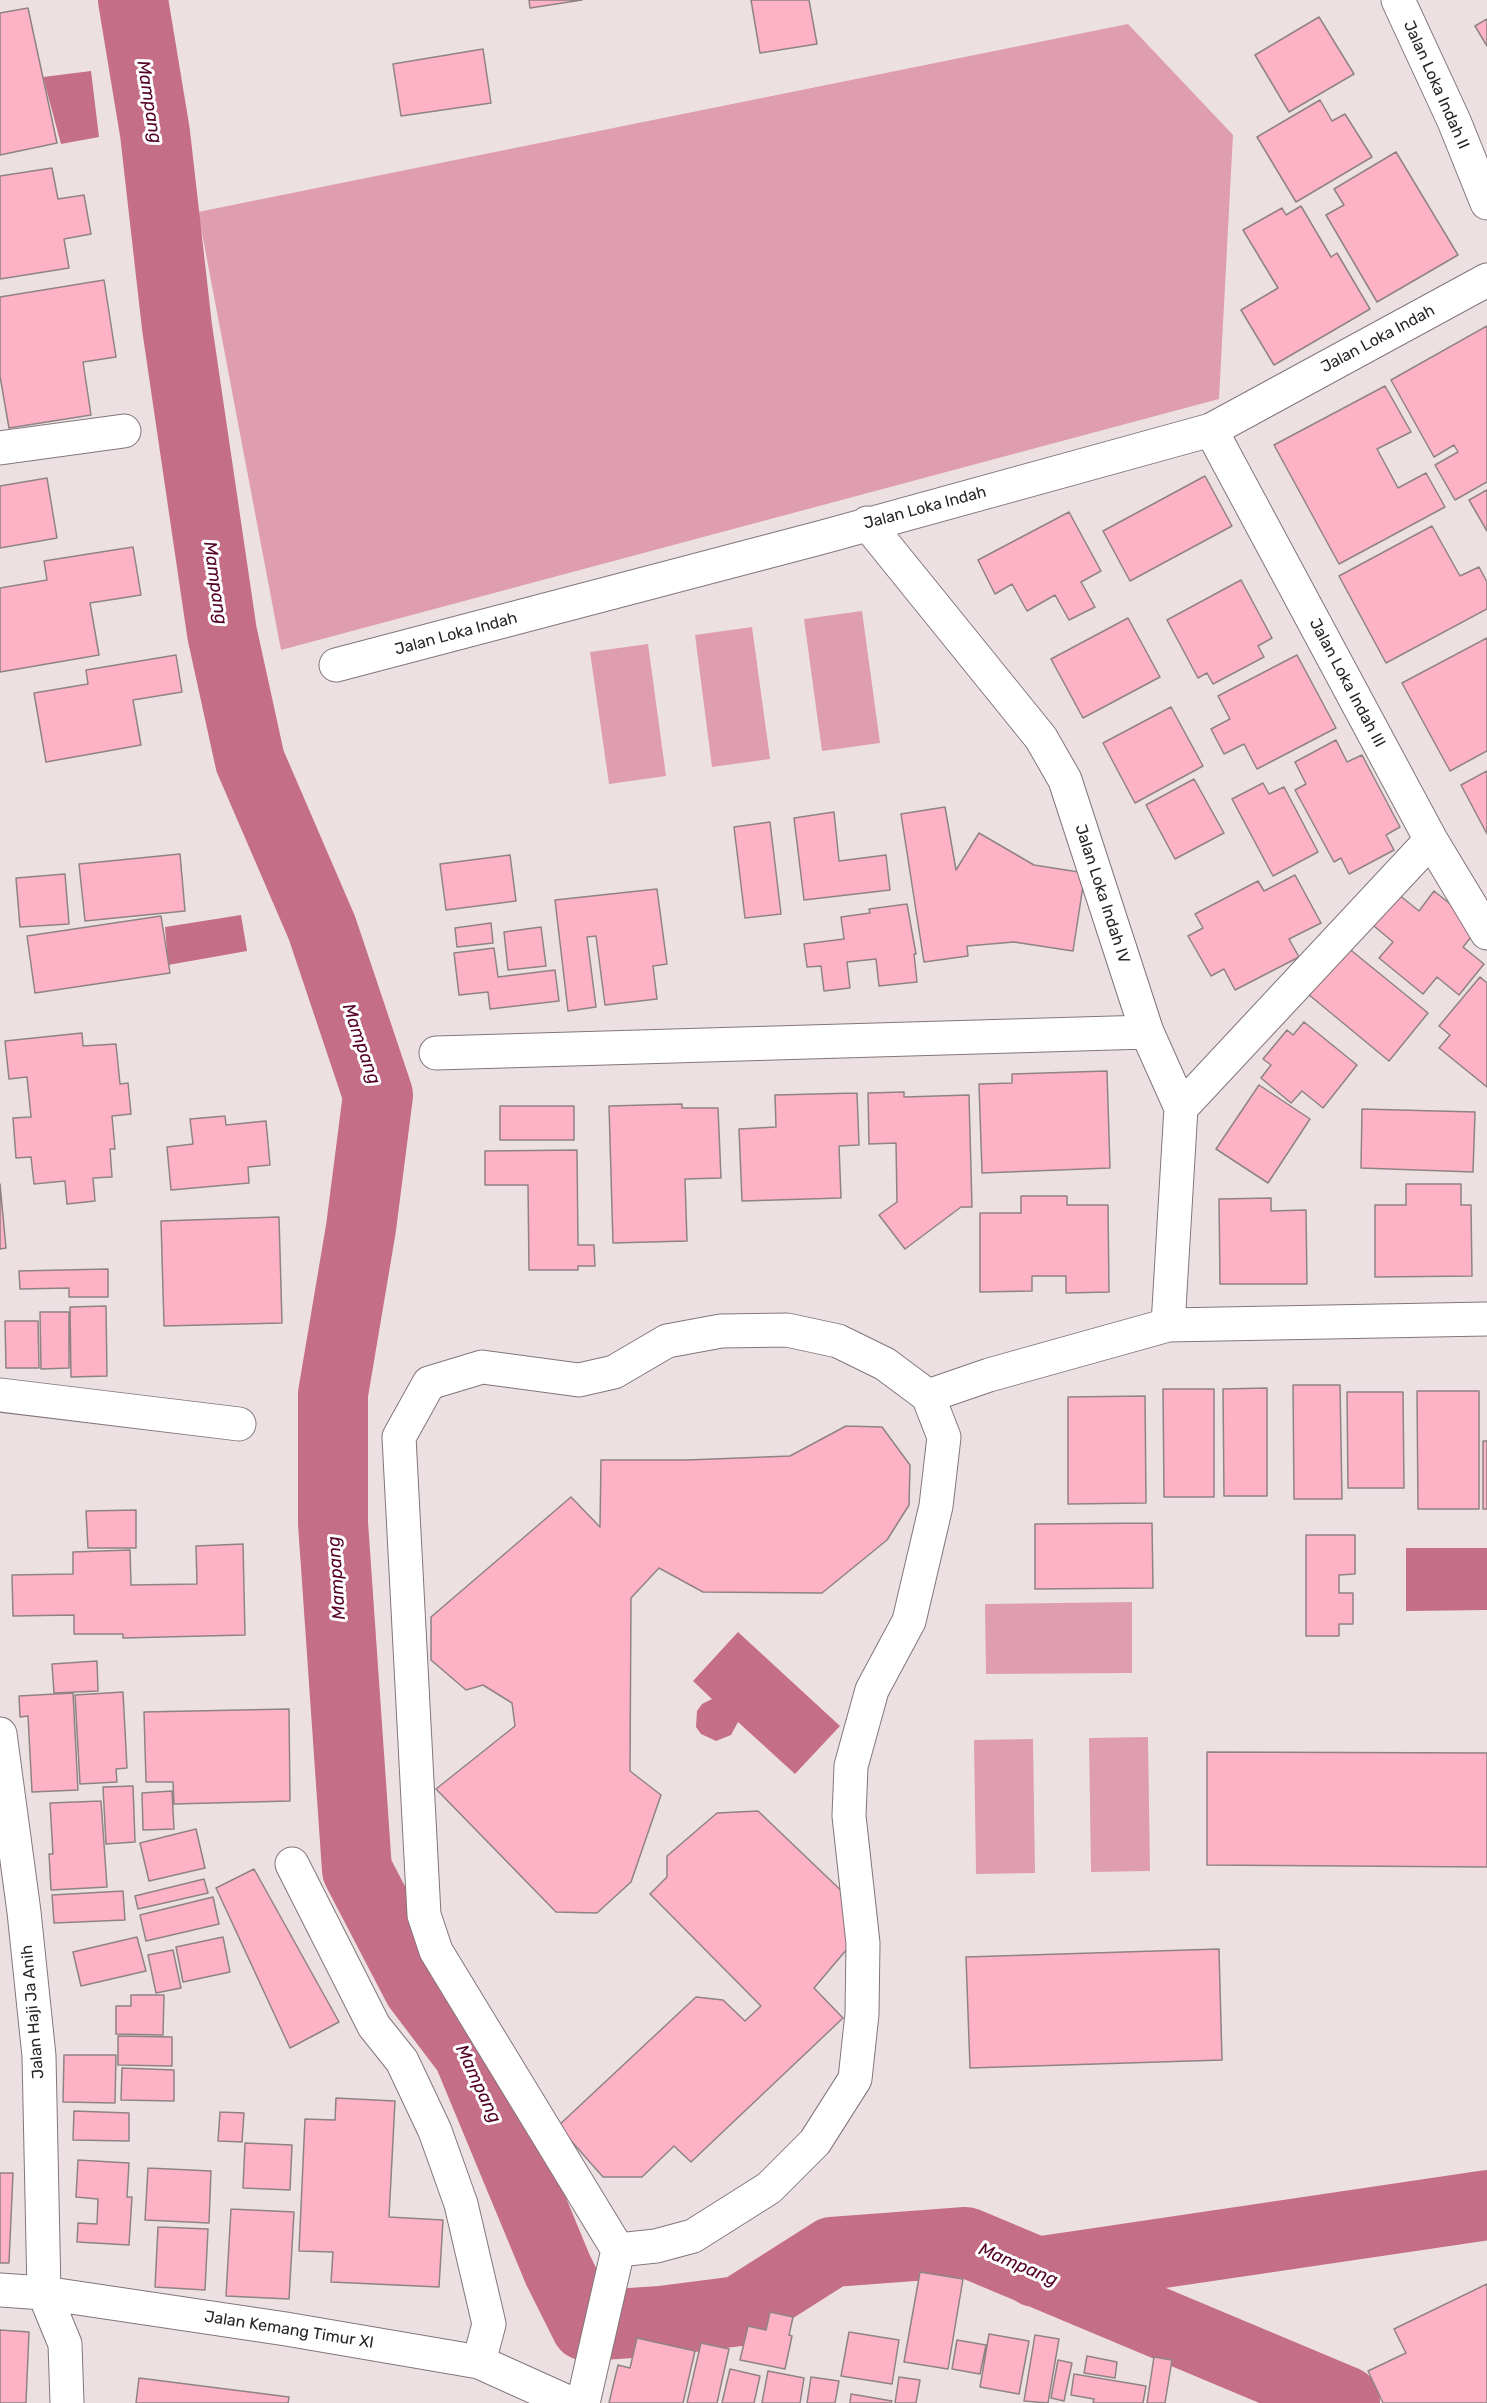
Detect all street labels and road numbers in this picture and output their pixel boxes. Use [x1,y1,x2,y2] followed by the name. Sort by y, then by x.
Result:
[1399,18,1473,152] street label: Jalan Loka Indah II
[1318,301,1438,377] street label: Jalan Loka Indah
[862,482,988,534] street label: Jalan Loka Indah
[393,608,519,660] street label: Jalan Loka Indah
[1305,615,1389,751] street label: Jalan Loka Indah III
[1070,822,1134,966] street label: Jalan Loka Indah IV
[18,1944,48,2080] street label: Jalan Haji Ja Anih
[203,2307,375,2353] street label: Jalan Kemang Timur XI

